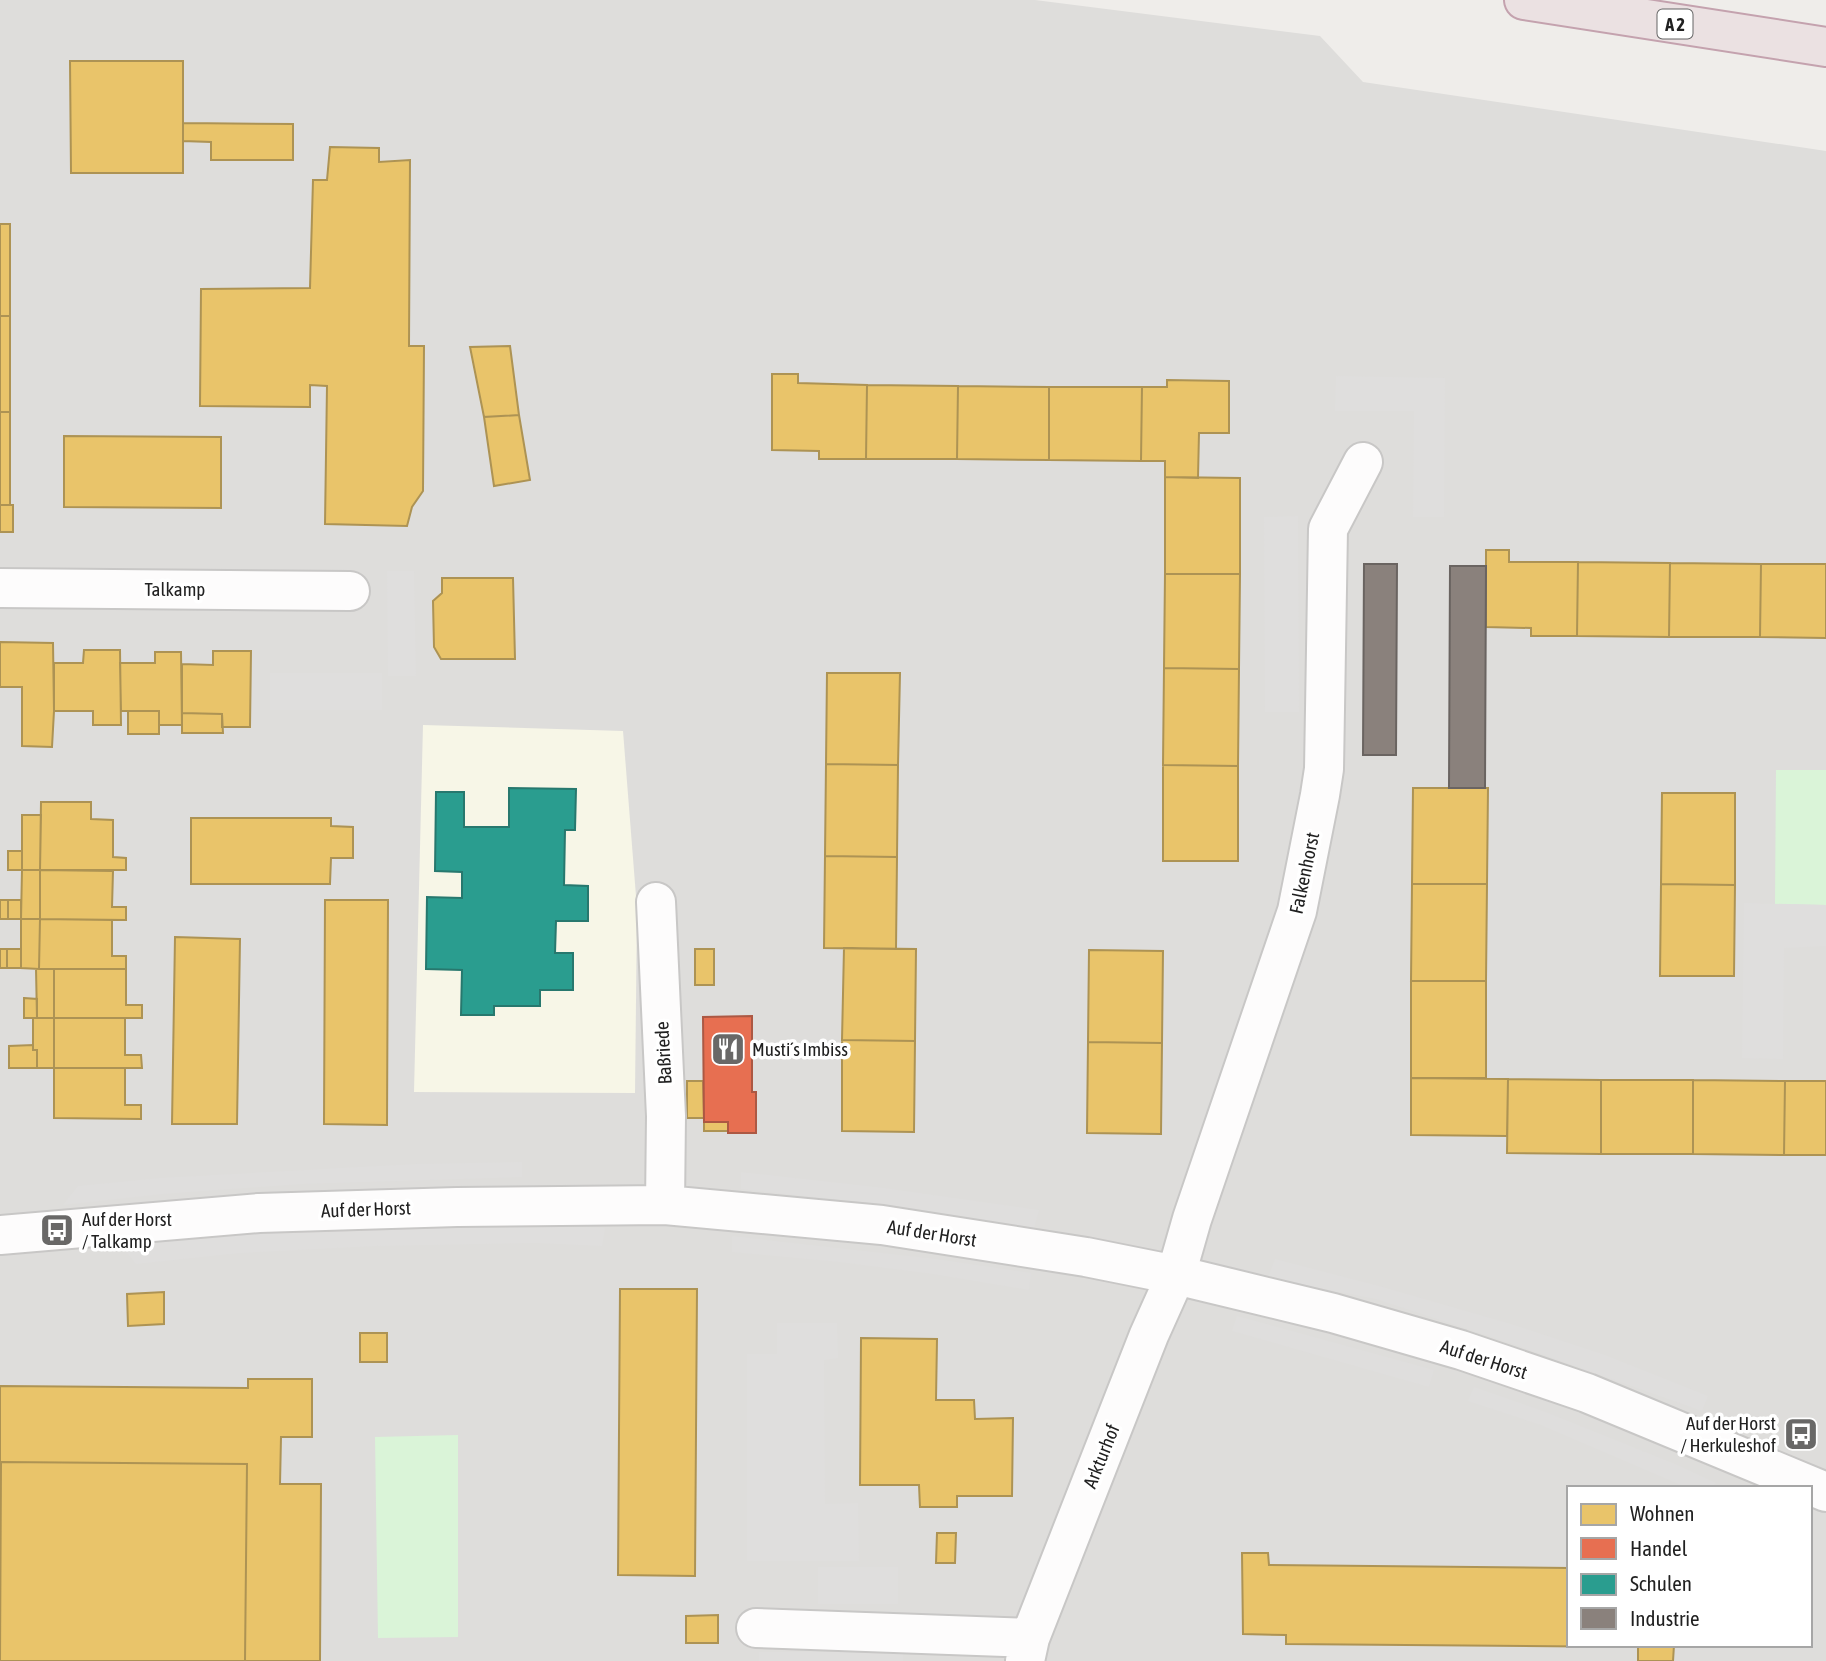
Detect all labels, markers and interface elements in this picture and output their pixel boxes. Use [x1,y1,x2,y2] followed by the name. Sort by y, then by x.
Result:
[1658,9,1692,38] road number: A 2
[145,578,205,600] street label: Talkamp
[1285,830,1323,916] street label: Falkenhorst
[650,1021,676,1085] street label: Baßriede
[709,1030,747,1068] restaurant icon: Musti´s Imbiss
[752,1038,848,1060] place label: Musti´s Imbiss
[321,1196,411,1222] street label: Auf der Horst
[82,1208,172,1252] place label: Auf der Horst / Talkamp
[38,1211,76,1249] bus stop icon: Auf der Horst / Talkamp
[886,1215,978,1251] street label: Auf der Horst
[1438,1335,1530,1383] street label: Auf der Horst
[1681,1412,1776,1456] place label: Auf der Horst / Herkuleshof
[1782,1415,1820,1453] bus stop icon: Auf der Horst / Herkuleshof
[1078,1421,1124,1491] street label: Arkturhof
[1567,1486,1812,1647] legend
[1630,1501,1695,1525] text: Wohnen
[1630,1536,1688,1560] text: Handel
[1630,1571,1692,1595] text: Schulen
[1630,1606,1700,1630] text: Industrie

